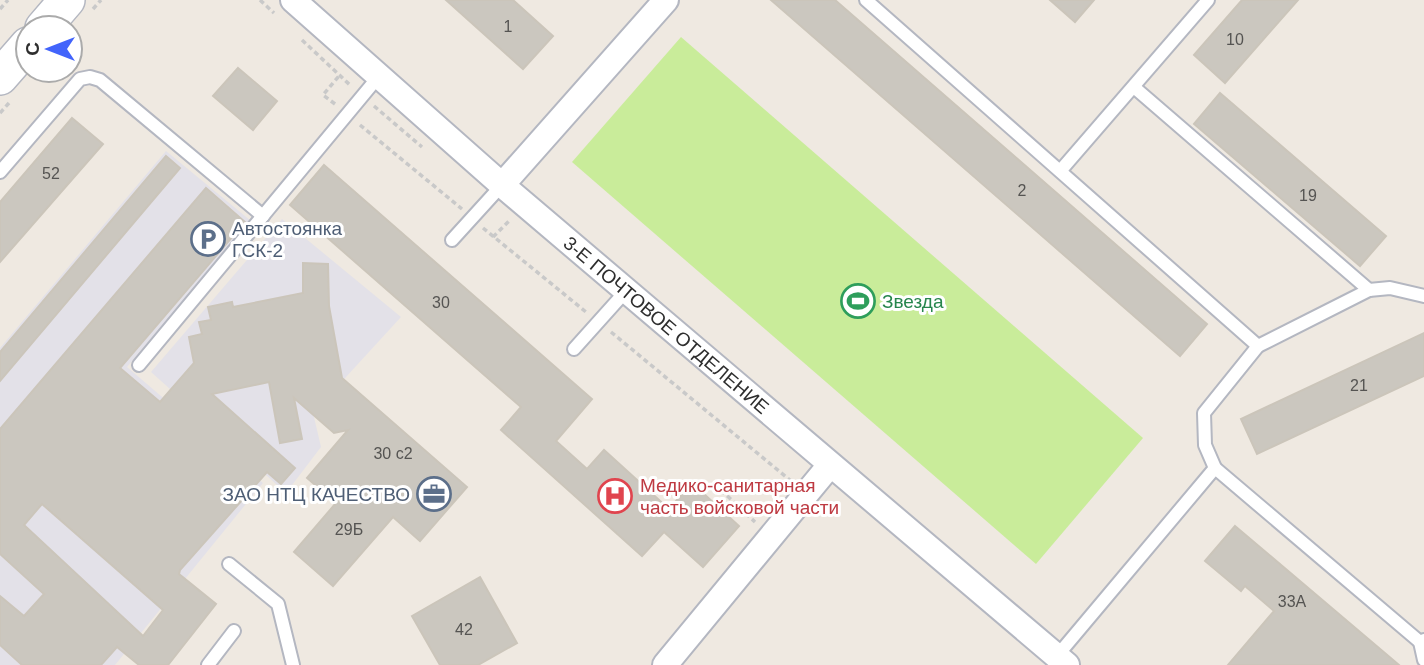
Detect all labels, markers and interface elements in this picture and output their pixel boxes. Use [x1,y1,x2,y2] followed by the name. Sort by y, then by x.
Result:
[14,14,84,84] north arrow
[504,18,513,35] house number: 1
[1226,31,1244,48] house number: 10
[22,42,43,56] text: С
[42,165,60,182] house number: 52
[1018,182,1027,199] house number: 2
[1299,187,1317,204] house number: 19
[232,218,342,261] place label: Автостоянка ГСК-2
[189,220,227,258] parking icon: Автостоянка ГСК-2
[559,232,773,418] street label: 3-Е ПОЧТОВОЕ ОТДЕЛЕНИЕ
[839,282,877,320] sports icon: Звезда
[882,291,944,312] place label: Звезда
[432,294,450,311] house number: 30
[1350,377,1368,394] house number: 21
[373,445,413,462] house number: 30 с2
[415,475,453,513] office icon: ЗАО НТЦ КАЧЕСТВО
[640,475,839,518] place label: Медико-санитарная часть войсковой части
[596,477,634,515] hospital icon: Медико-санитарная часть войсковой части
[222,484,410,505] place label: ЗАО НТЦ КАЧЕСТВО
[335,521,363,538] house number: 29Б
[1278,593,1307,610] house number: 33А
[455,621,473,638] house number: 42

